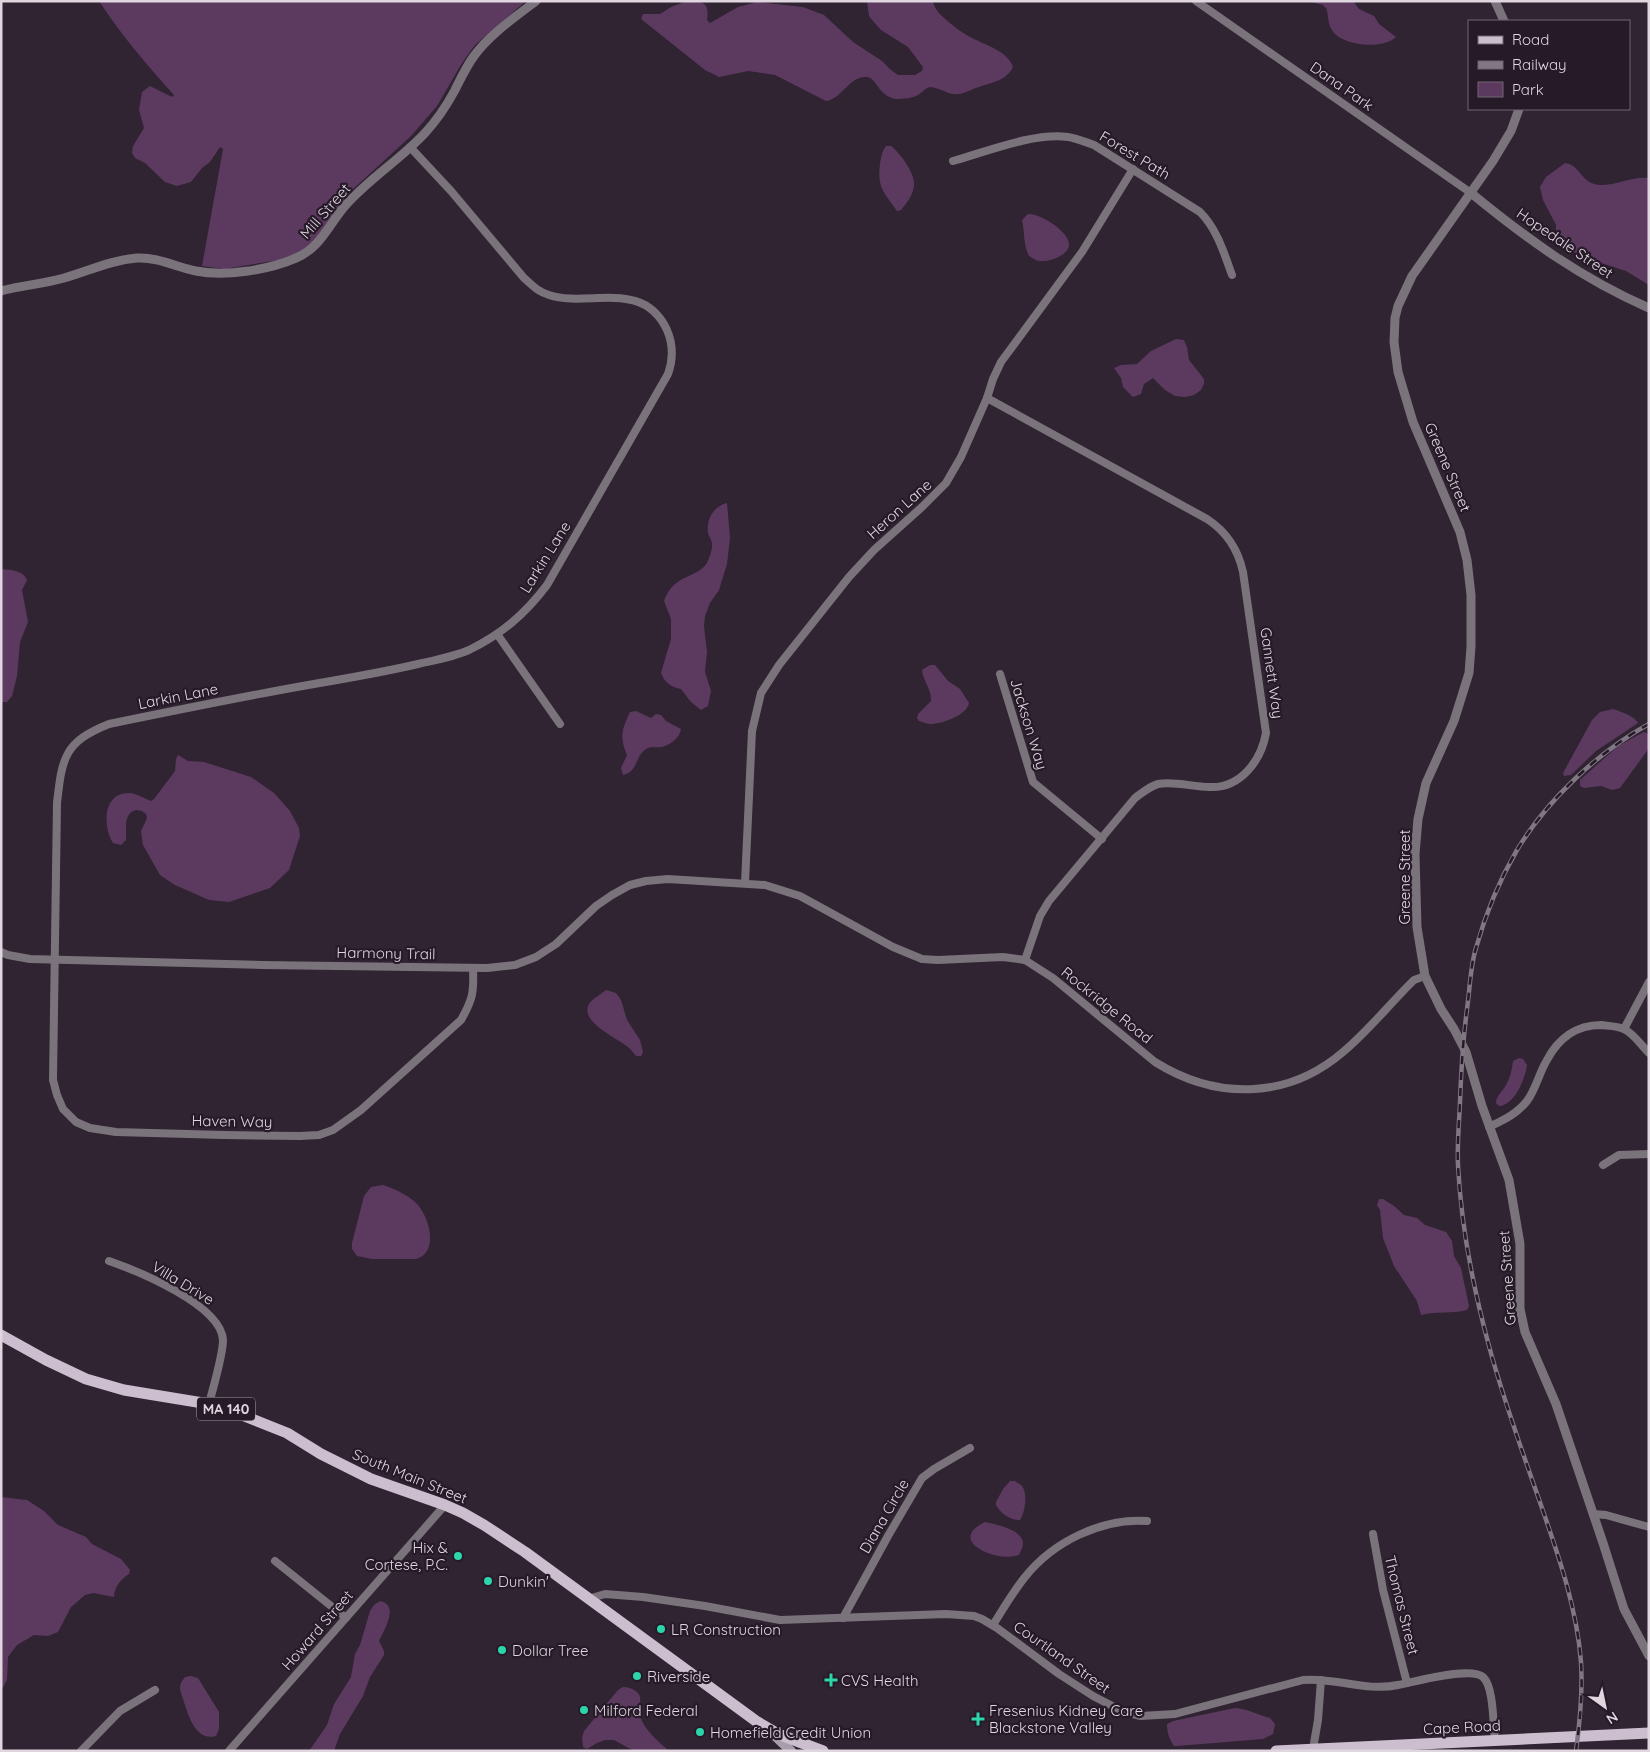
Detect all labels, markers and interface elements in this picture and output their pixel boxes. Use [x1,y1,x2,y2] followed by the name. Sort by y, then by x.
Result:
[1468,20,1630,110] legend
[1512,30,1549,49] text: Road
[1512,55,1567,74] text: Railway
[1306,57,1378,115] street label: Dana Park
[1512,80,1544,99] text: Park
[1096,127,1174,183] street label: Forest Path
[296,179,354,243] street label: Mill Street
[1513,204,1617,282] street label: Hopedale Street
[1421,420,1475,514] street label: Greene Street
[863,475,935,543] street label: Heron Lane
[515,518,575,596] street label: Larkin Lane
[1256,626,1288,720] street label: Gannett Way
[1006,676,1052,772] street label: Jackson Way
[136,679,220,713] street label: Larkin Lane
[1395,829,1414,925] street label: Greene Street
[336,943,436,963] street label: Harmony Trail
[1058,962,1156,1048] street label: Rockridge Road
[191,1111,273,1131] street label: Haven Way
[1494,1230,1520,1326] street label: Greene Street
[148,1257,218,1309] street label: Villa Drive
[197,1398,255,1420] road number: MA 140
[350,1444,470,1508] street label: South Main Street
[855,1475,913,1557] street label: Diana Circle
[365,1538,448,1574] place label: Hix & Cortese, P.C.
[452,1550,464,1562] marker: Hix & Cortese, P.C.
[1380,1553,1424,1657] street label: Thomas Street
[498,1572,549,1591] place label: Dunkin'
[482,1575,494,1587] marker: Dunkin'
[277,1586,357,1674] street label: Howard Street
[1010,1617,1114,1697] street label: Courtland Street
[671,1620,781,1639] place label: LR Construction
[655,1623,667,1635] marker: LR Construction
[512,1641,588,1660] place label: Dollar Tree
[496,1644,508,1656] marker: Dollar Tree
[647,1667,710,1686] place label: Riverside
[631,1670,643,1682] marker: Riverside
[841,1671,919,1690] place label: CVS Health
[825,1674,837,1686] marker: CVS Health
[1580,1682,1630,1732] north arrow
[594,1701,698,1720] place label: Milford Federal
[989,1701,1143,1737] place label: Fresenius Kidney Care Blackstone Valley
[578,1704,590,1716] marker: Milford Federal
[1603,1708,1621,1728] text: N
[971,1712,985,1726] marker: Fresenius Kidney Care Blackstone Valley
[1423,1715,1501,1739] street label: Cape Road
[710,1723,871,1742] place label: Homefield Credit Union
[694,1726,706,1738] marker: Homefield Credit Union

